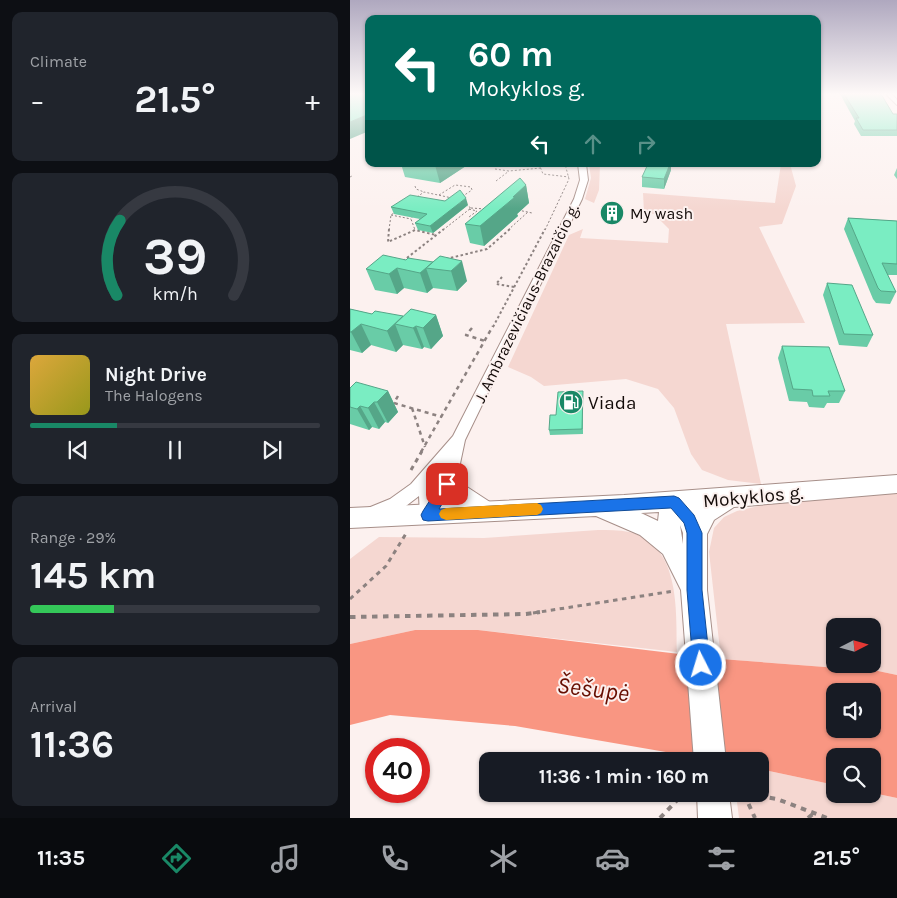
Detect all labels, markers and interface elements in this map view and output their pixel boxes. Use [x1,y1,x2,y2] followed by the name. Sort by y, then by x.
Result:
[468,34,553,75] text: 60 m
[385,35,450,100] icon: left
[30,52,87,71] text: Climate
[468,76,585,102] text: Mokyklos g.
[134,77,216,122] text: 21.5°
[30,84,45,117] text: −
[305,84,320,117] text: +
[526,130,554,158] icon: left
[579,130,607,158] icon: ahead
[632,130,660,158] icon: right
[599,200,625,226] building icon: My wash
[470,201,583,406] street label: J. Ambrazevičiaus-Brazaičio g.
[630,204,693,223] place label: My wash
[143,226,207,287] text: 39
[152,284,198,305] text: km/h
[105,364,207,386] text: Night Drive
[105,386,203,405] text: The Halogens
[558,389,584,415] fuel station icon: Viada
[588,392,637,414] place label: Viada
[64,436,92,464] icon: previous
[161,436,189,464] icon: pause
[258,436,286,464] icon: next
[426,463,468,505] pin
[433,470,461,498] icon: arrive
[702,482,804,512] street label: Mokyklos g.
[30,528,116,547] text: Range · 29%
[30,553,156,598] text: 145 km
[826,618,881,672] north arrow
[826,618,881,803] map controls
[674,638,726,690] position arrow
[555,671,631,707] water label: Šešupė
[826,683,881,738] button: sound
[30,697,77,716] text: Arrival
[30,722,114,767] text: 11:36
[365,738,430,803] speed limit sign: 40
[826,748,881,803] button: search
[539,766,709,788] text: 11:36 · 1 min · 160 m
[159,841,194,876] icon: directions
[268,841,303,876] icon: music
[377,841,412,876] icon: phone
[486,841,521,876] icon: climate
[595,841,630,876] icon: car
[704,841,739,876] icon: filters
[37,845,85,871] text: 11:35
[813,845,860,871] text: 21.5°

